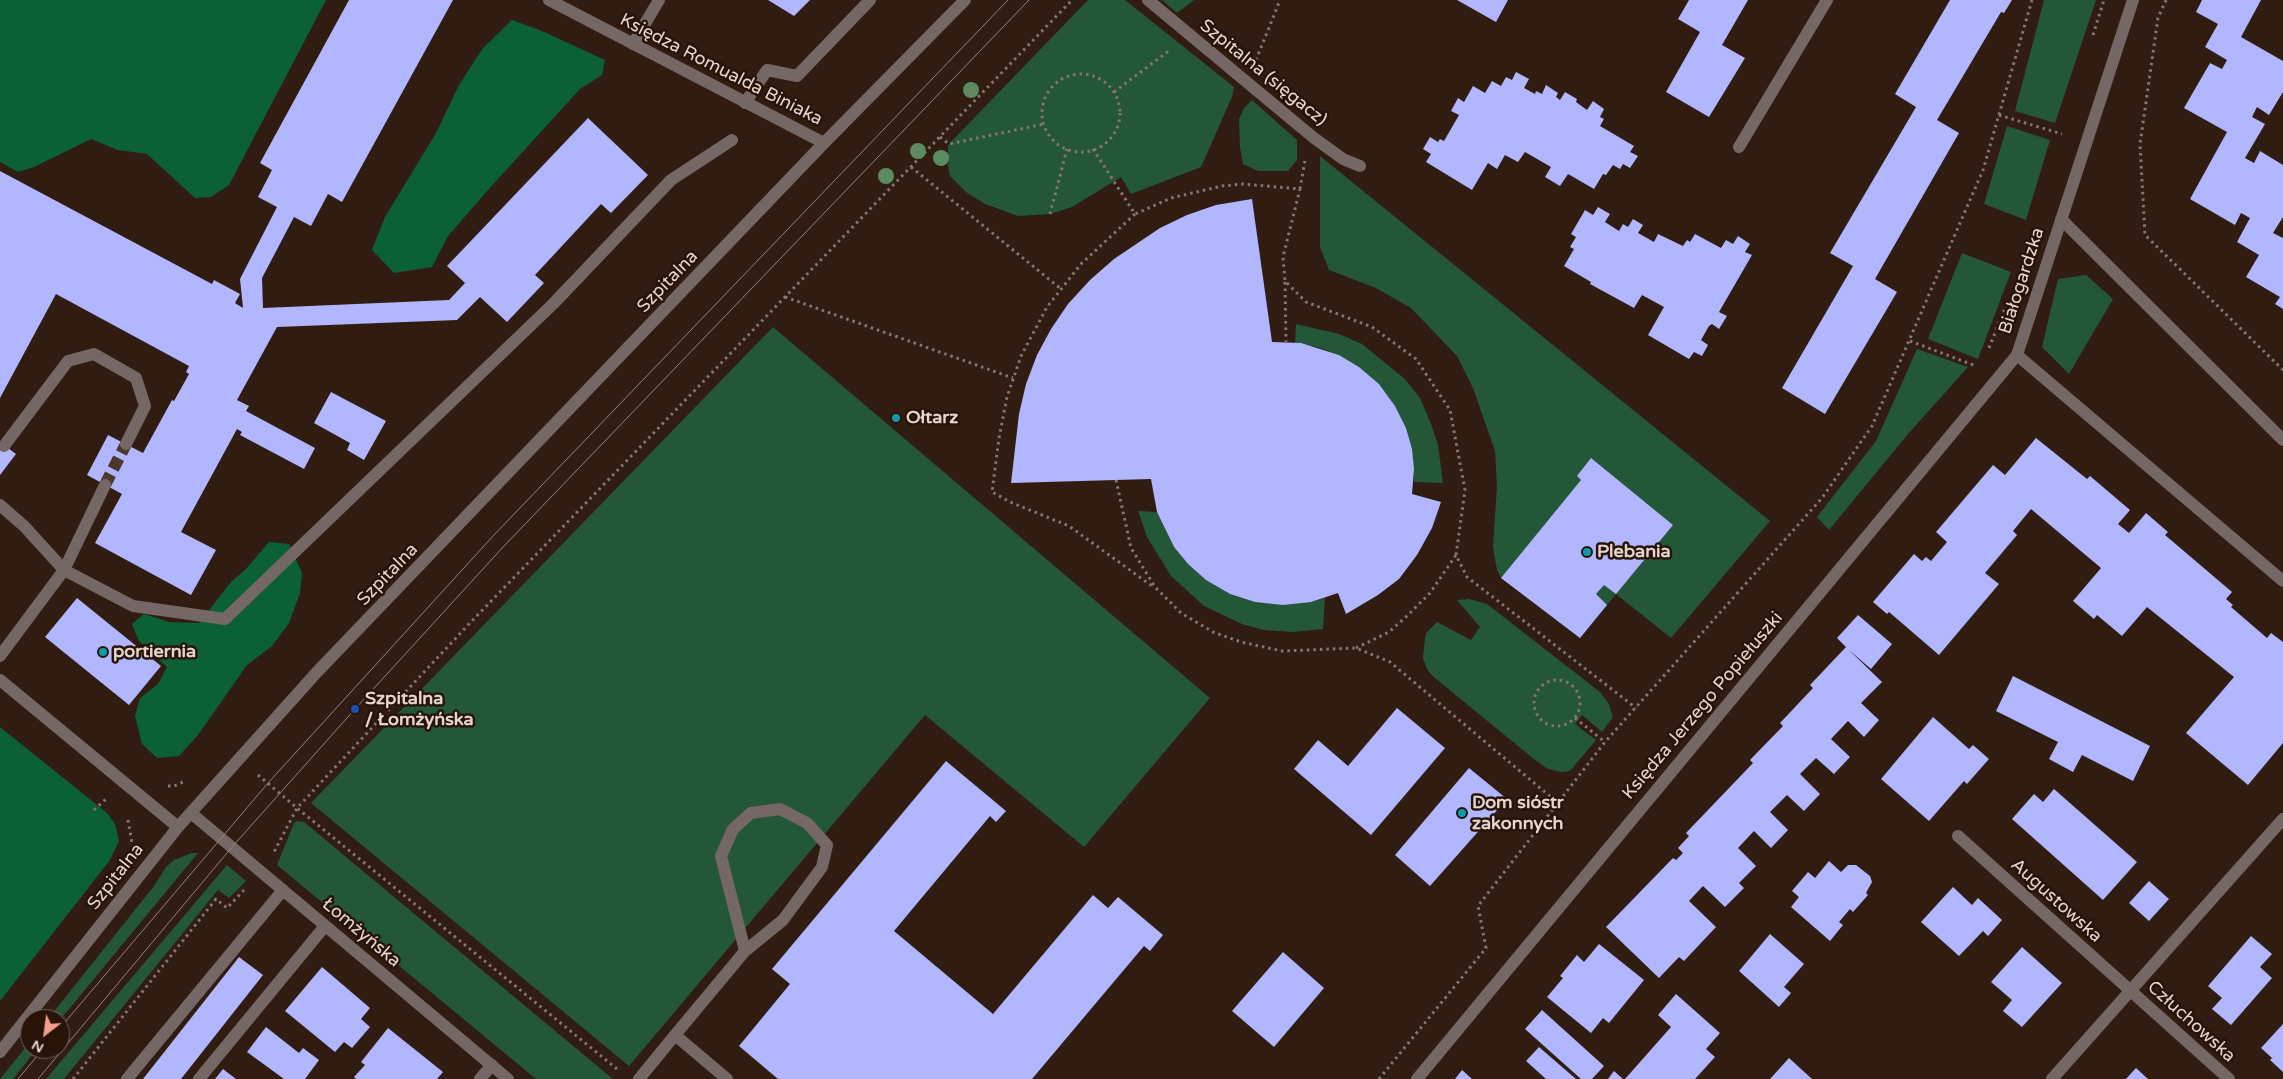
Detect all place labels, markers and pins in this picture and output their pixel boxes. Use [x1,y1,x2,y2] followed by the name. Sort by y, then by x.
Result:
[906,407,958,429] place label: Ołtarz
[890,412,902,424] marker: Ołtarz
[1597,541,1671,563] place label: Plebania
[1581,546,1593,558] marker: Plebania
[113,641,196,663] place label: portiernia
[97,646,109,658] marker: portiernia
[365,688,474,731] place label: Szpitalna / Łomżyńska
[349,703,361,715] marker: Szpitalna / Łomżyńska
[1472,792,1564,834] place label: Dom sióstr zakonnych
[1456,807,1468,819] marker: Dom sióstr zakonnych

